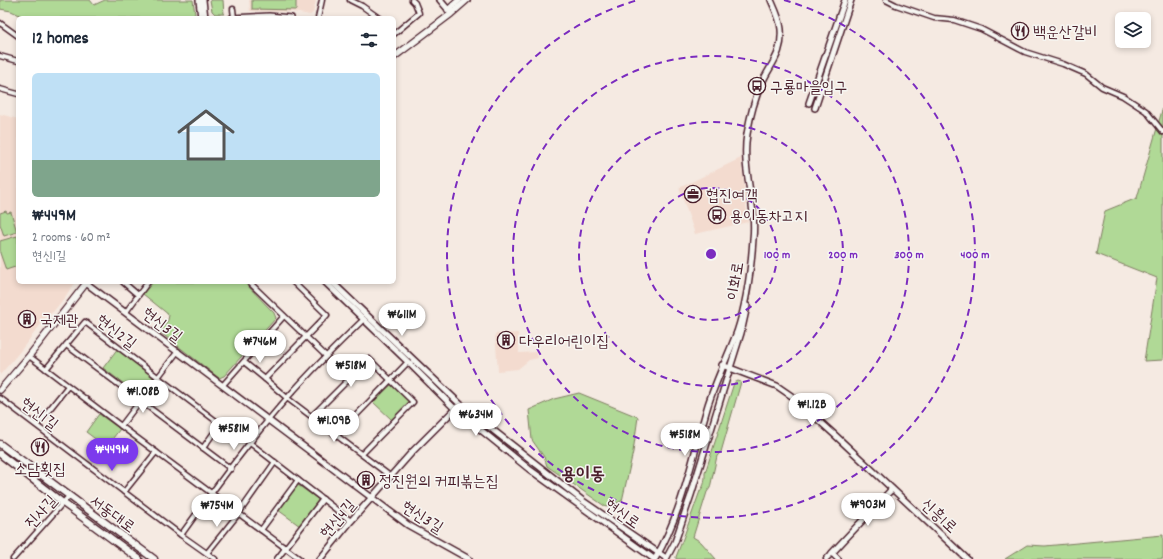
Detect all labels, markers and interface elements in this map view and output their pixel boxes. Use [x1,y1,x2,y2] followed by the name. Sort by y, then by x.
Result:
[1115,12,1151,48] map controls
[1115,12,1151,48] button: layers
[1010,21,1030,41] restaurant icon: 백운산갈비
[1033,22,1097,45] place label: 백운산갈비
[32,28,89,52] text: 12 homes
[358,29,380,51] icon: filters
[747,76,767,96] bus stop icon: 구룡마을입구
[770,77,847,100] place label: 구룡마을입구
[170,99,242,171] icon: home
[683,184,703,204] office icon: 협진여객
[706,185,758,208] place label: 협진여객
[32,205,76,229] text: ₩449M
[707,205,727,225] bus stop icon: 용이동차고지
[730,206,807,229] place label: 용이동차고지
[32,229,110,248] text: 2 rooms · 60 m²
[704,247,718,261] centre of rings
[764,247,790,264] text: 100 m
[828,247,858,264] text: 200 m
[894,247,924,264] text: 300 m
[960,247,990,264] text: 400 m
[32,248,66,267] text: 현신1길
[722,261,751,302] street label: 이화로
[136,303,187,349] street label: 현신3길
[374,303,430,337] pin: ₩611M
[388,306,416,325] text: ₩611M
[17,309,37,329] building icon: 국제관
[40,310,79,333] place label: 국제관
[90,310,141,356] street label: 현신2길
[232,330,288,364] pin: ₩746M
[496,330,516,350] building icon: 다우리어린이집
[519,331,609,354] place label: 다우리어린이집
[243,333,277,352] text: ₩746M
[323,354,379,388] pin: ₩518M
[336,357,366,376] text: ₩518M
[110,380,176,414] pin: ₩1.08B
[127,383,159,402] text: ₩1.08B
[15,393,62,437] street label: 현신1길
[779,393,845,427] pin: ₩1.12B
[798,396,826,415] text: ₩1.12B
[448,403,504,437] pin: ₩634M
[459,406,493,425] text: ₩634M
[301,409,367,443] pin: ₩1.09B
[317,412,351,431] text: ₩1.09B
[206,417,262,451] pin: ₩581M
[219,420,249,439] text: ₩581M
[657,423,713,457] pin: ₩518M
[670,426,700,445] text: ₩518M
[30,437,50,457] restaurant icon: 소담횟집
[84,438,140,472] pin: ₩449M
[95,441,129,460] text: ₩449M
[14,459,66,482] place label: 소담횟집
[561,463,605,488] district label: 용이동
[356,470,376,490] building icon: 정진원의 커피볶는집
[379,471,499,494] place label: 정진원의 커피볶는집
[20,491,63,535] street label: 진사길
[84,491,139,539] street label: 서동대로
[840,493,896,527] pin: ₩903M
[189,494,245,528] pin: ₩754M
[915,494,962,540] street label: 신흥1로
[316,495,362,544] street label: 현신4길
[599,495,644,536] street label: 현신로
[396,496,447,540] street label: 현신3길
[850,496,886,515] text: ₩903M
[200,497,234,516] text: ₩754M

